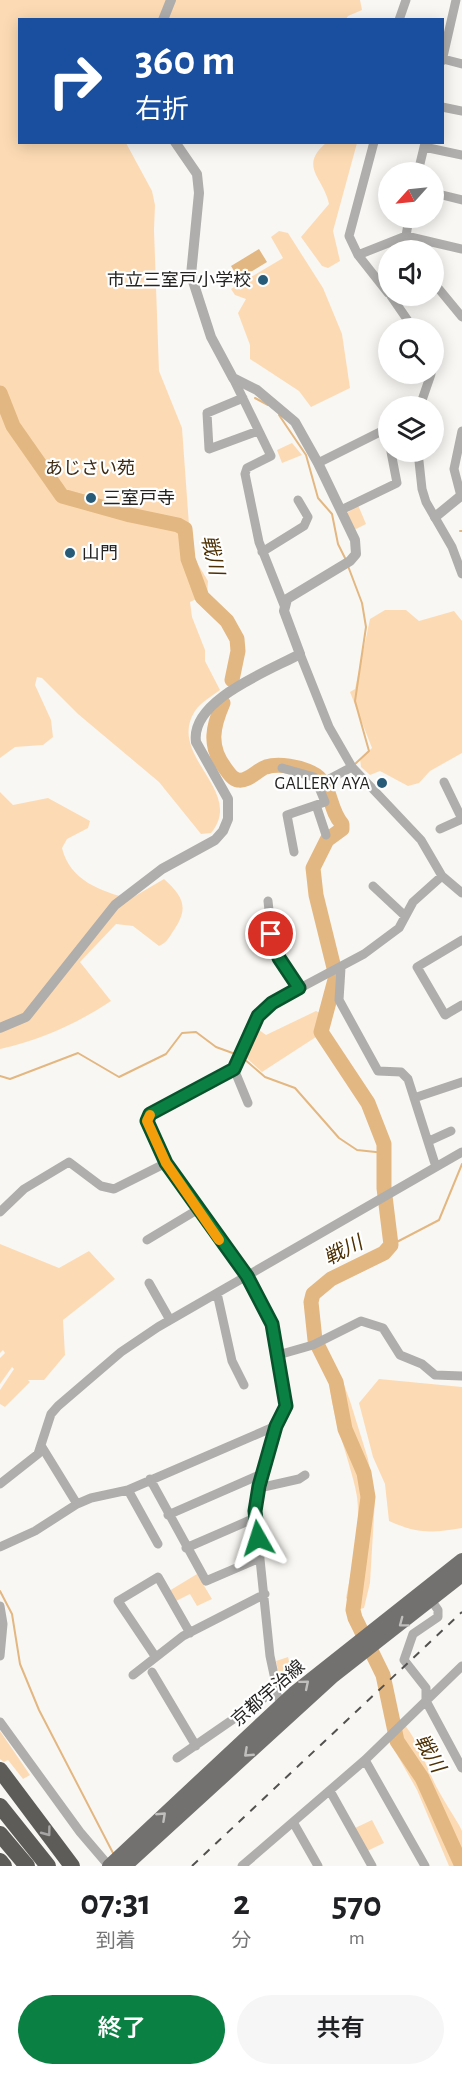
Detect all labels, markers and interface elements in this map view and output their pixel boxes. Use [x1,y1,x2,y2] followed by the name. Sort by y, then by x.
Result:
[135,40,236,82] text: 360 m
[36,42,114,120] icon: right
[135,96,189,123] text: 右折
[378,162,444,228] north arrow
[378,162,444,462] map controls
[378,240,444,306] button: sound
[107,270,251,290] place label: 市立三室戸小学校
[256,273,270,287] marker: 市立三室戸小学校
[378,318,444,384] button: search
[378,396,444,462] button: layers
[45,459,135,478] park label: あじさい苑
[103,489,175,508] place label: 三室戸寺
[84,491,98,505] marker: 三室戸寺
[198,533,228,579] water label: 戦川
[82,544,118,563] place label: 山門
[63,546,77,560] marker: 山門
[275,775,371,793] place label: GALLERY AYA
[375,776,389,790] marker: GALLERY AYA
[245,908,296,959] pin
[254,917,287,950] icon: arrive
[321,1231,368,1269] water label: 戦川
[226,1506,290,1570] position arrow
[399,1616,410,1627] one-way arrow
[227,1656,309,1730] street label: 京都宇治線
[298,1680,309,1691] one-way arrow
[410,1731,450,1778] water label: 戦川
[244,1746,254,1757] one-way arrow
[154,1812,165,1823] one-way arrow
[39,1826,50,1837] one-way arrow
[80,1885,151,1921] text: 07:31
[233,1885,250,1921] text: 2
[332,1887,382,1923] text: 570
[349,1928,365,1948] text: m
[96,1931,136,1951] text: 到着
[232,1931,252,1951] text: 分
[18,1995,225,2064] button: 終了
[237,1995,444,2064] button: 共有

